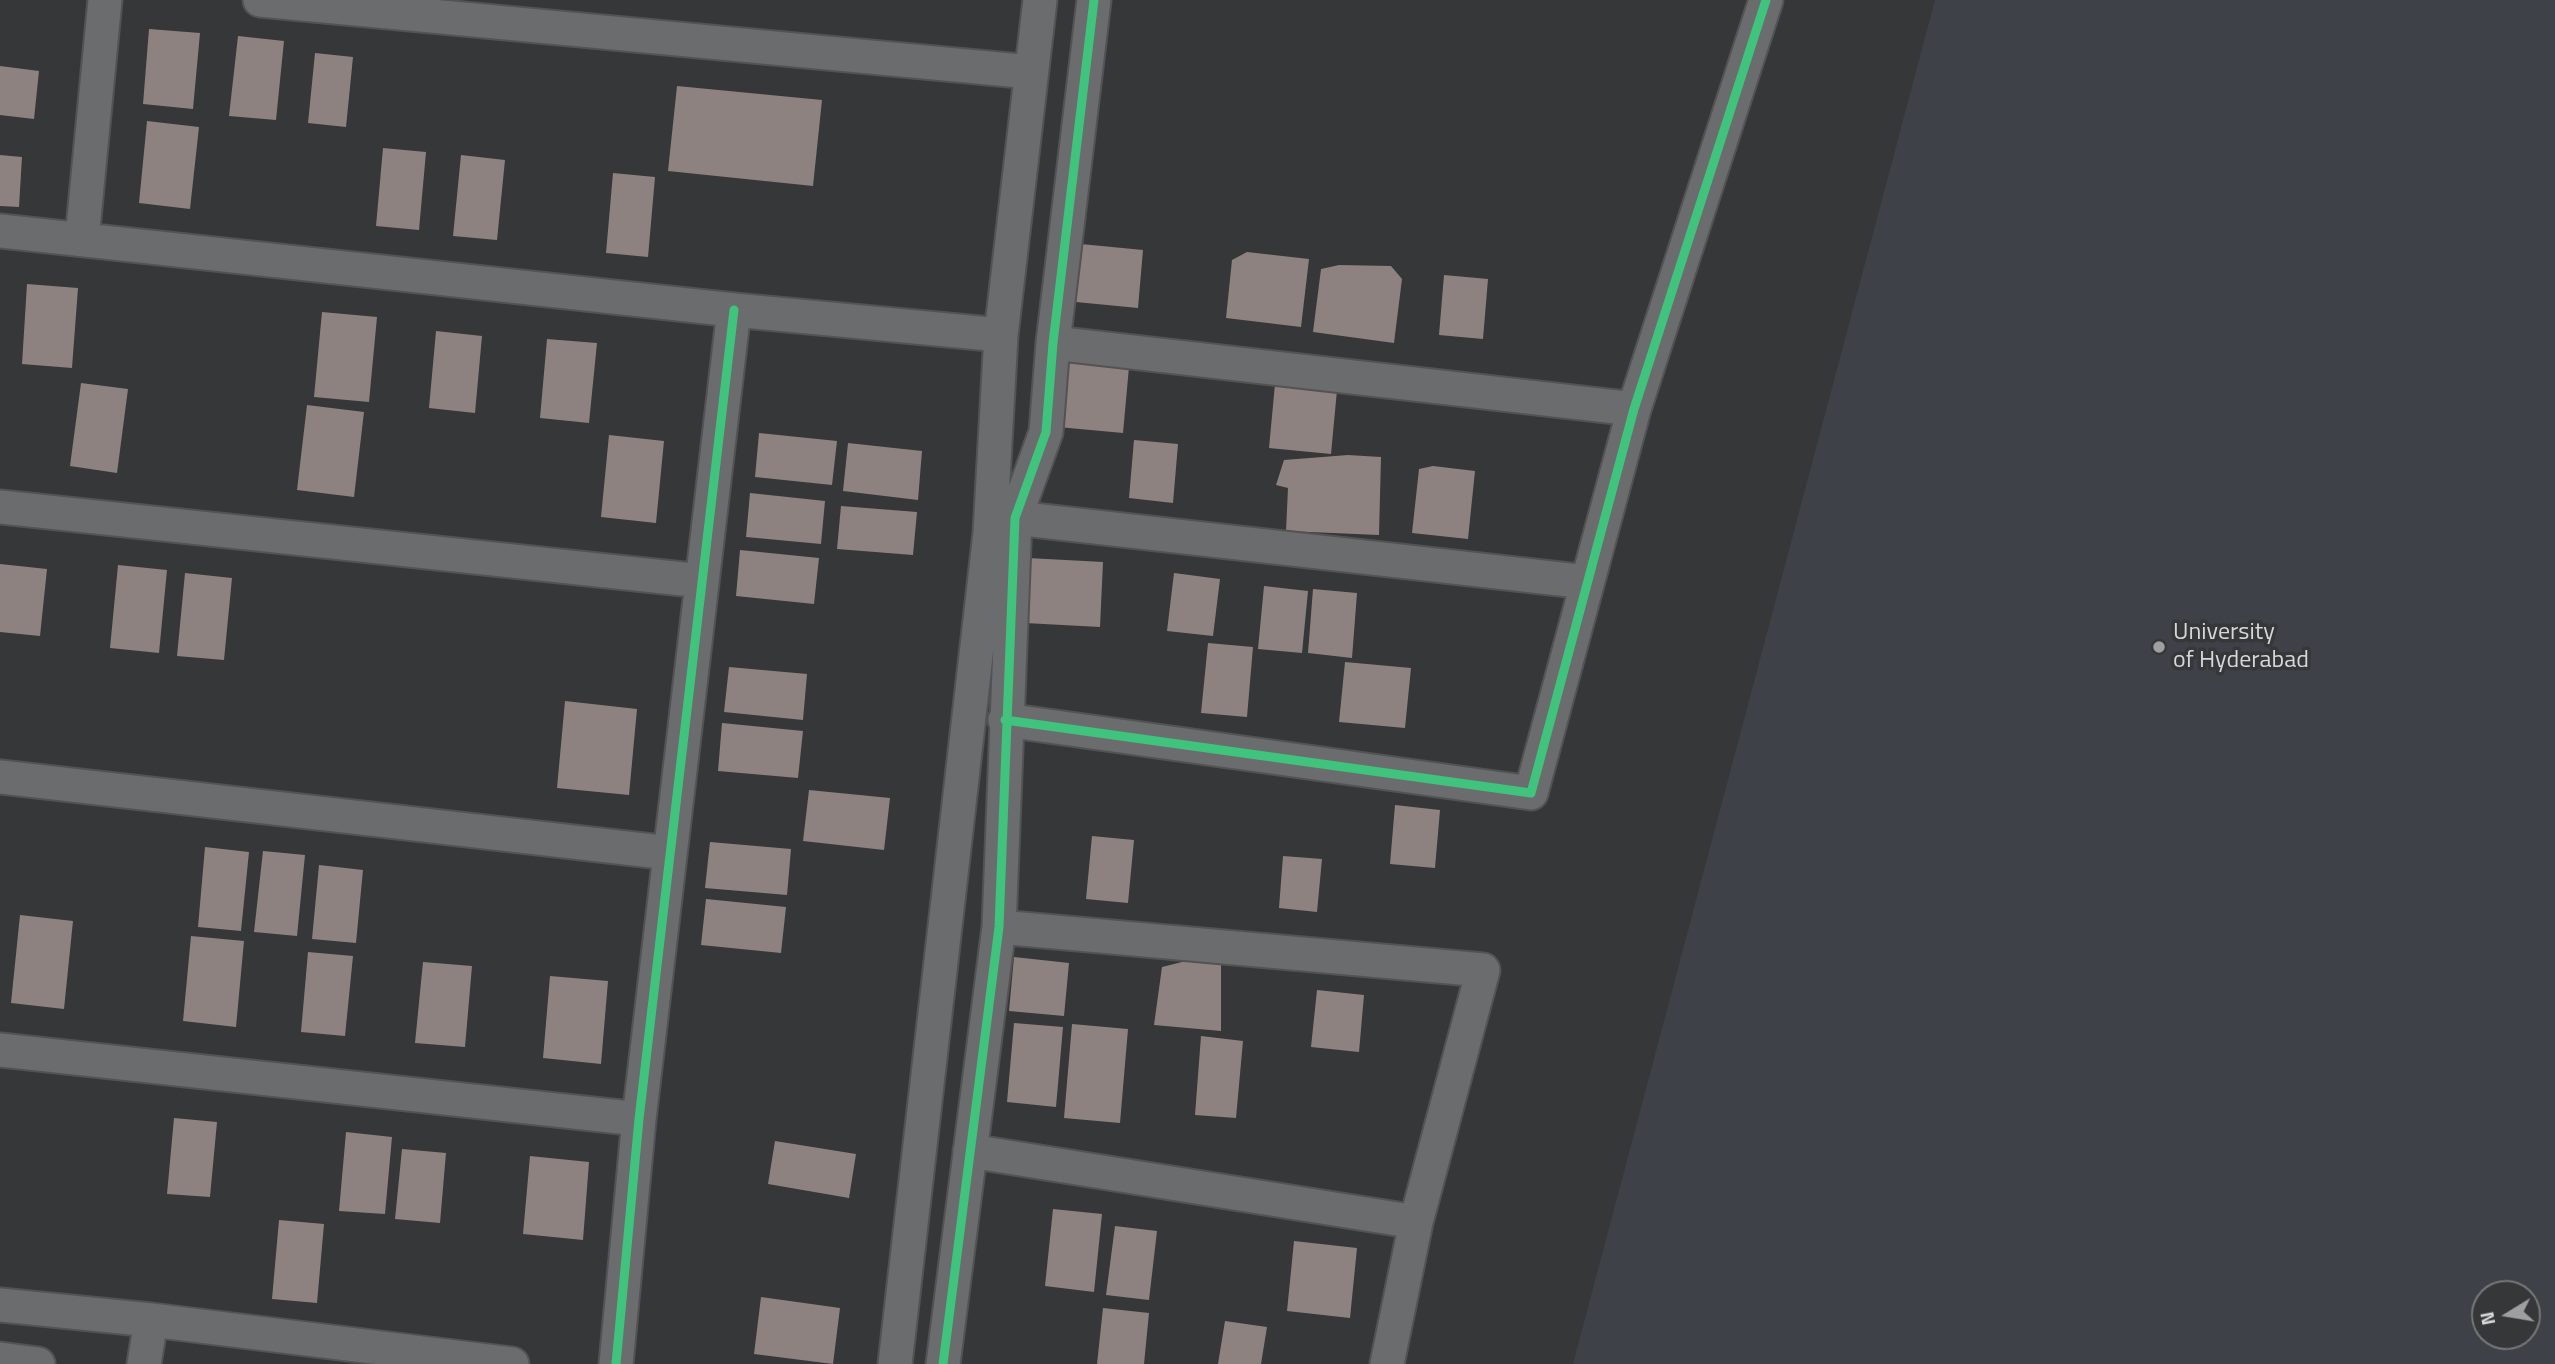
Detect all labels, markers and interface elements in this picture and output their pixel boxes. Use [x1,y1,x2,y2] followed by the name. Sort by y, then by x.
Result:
[2173,619,2309,675] place label: University of Hyderabad
[2151,639,2167,655] marker: University of Hyderabad
[2471,1280,2541,1350] north arrow
[2471,1309,2502,1328] text: N

